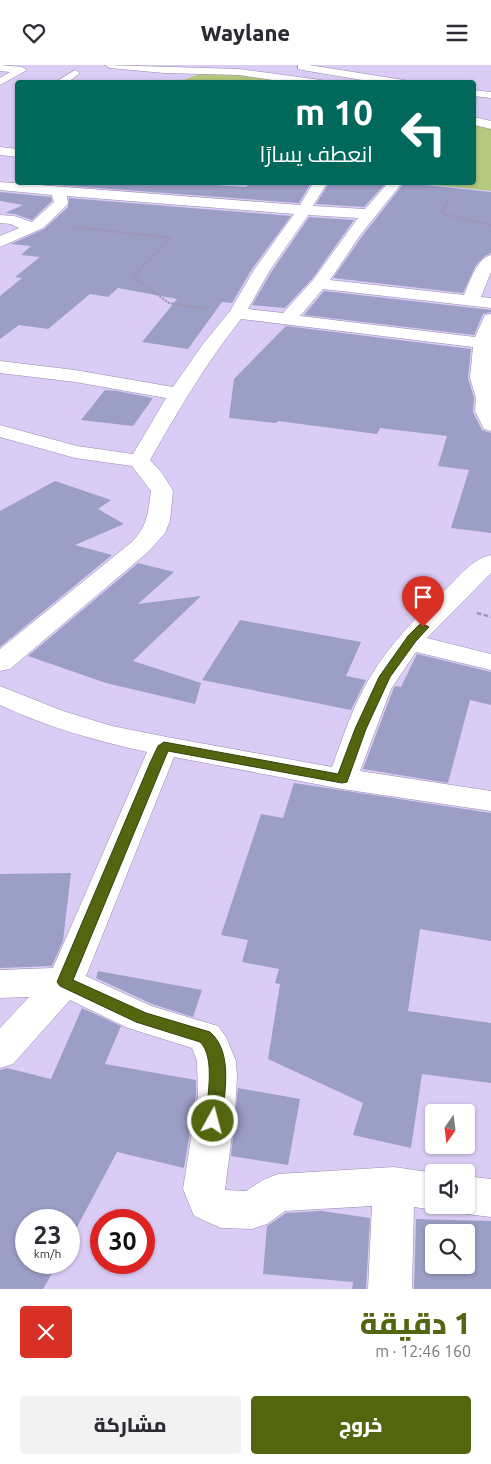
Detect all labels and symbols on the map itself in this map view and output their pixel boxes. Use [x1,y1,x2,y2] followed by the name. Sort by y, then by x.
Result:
[402,576,444,627] pin
[186,1094,238,1146] position arrow
[425,1104,475,1154] north arrow
[90,1209,155,1274] speed limit sign: 30

